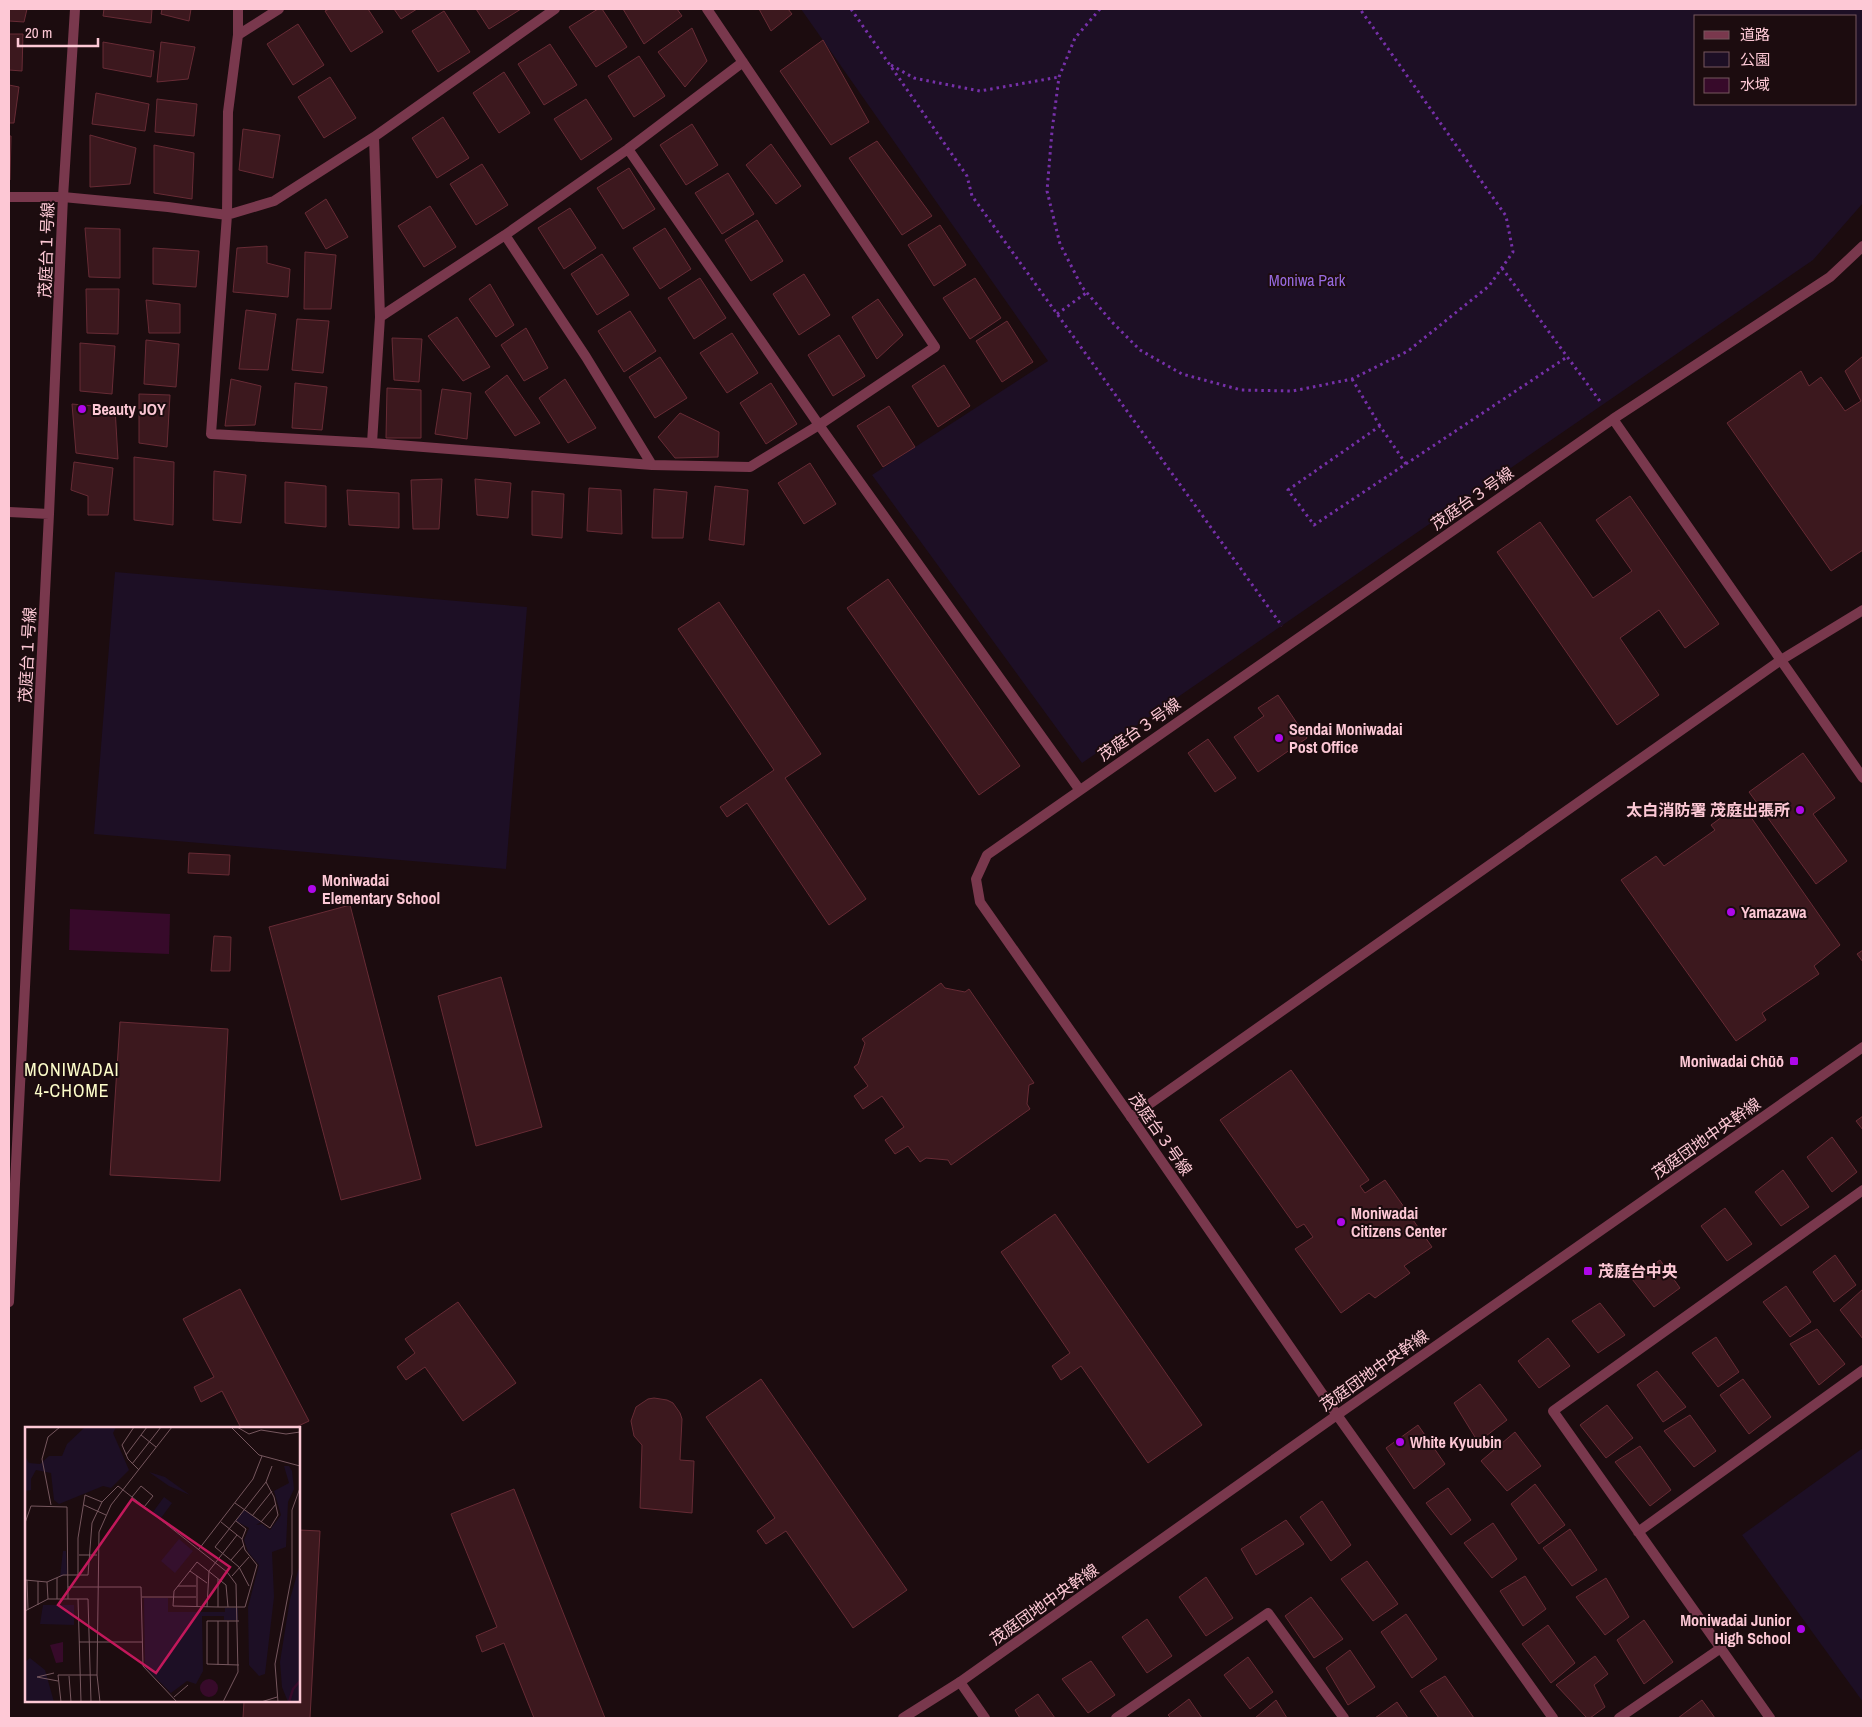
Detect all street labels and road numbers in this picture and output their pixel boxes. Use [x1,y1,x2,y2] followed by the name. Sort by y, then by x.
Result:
[33,202,59,298] street label: 茂庭台１号線
[1426,461,1518,535] street label: 茂庭台３号線
[14,606,40,704] street label: 茂庭台１号線
[1093,692,1185,766] street label: 茂庭台３号線
[1124,1088,1198,1180] street label: 茂庭台３号線
[1647,1092,1765,1184] street label: 茂庭団地中央幹線
[1315,1324,1433,1416] street label: 茂庭団地中央幹線
[985,1558,1103,1650] street label: 茂庭団地中央幹線

